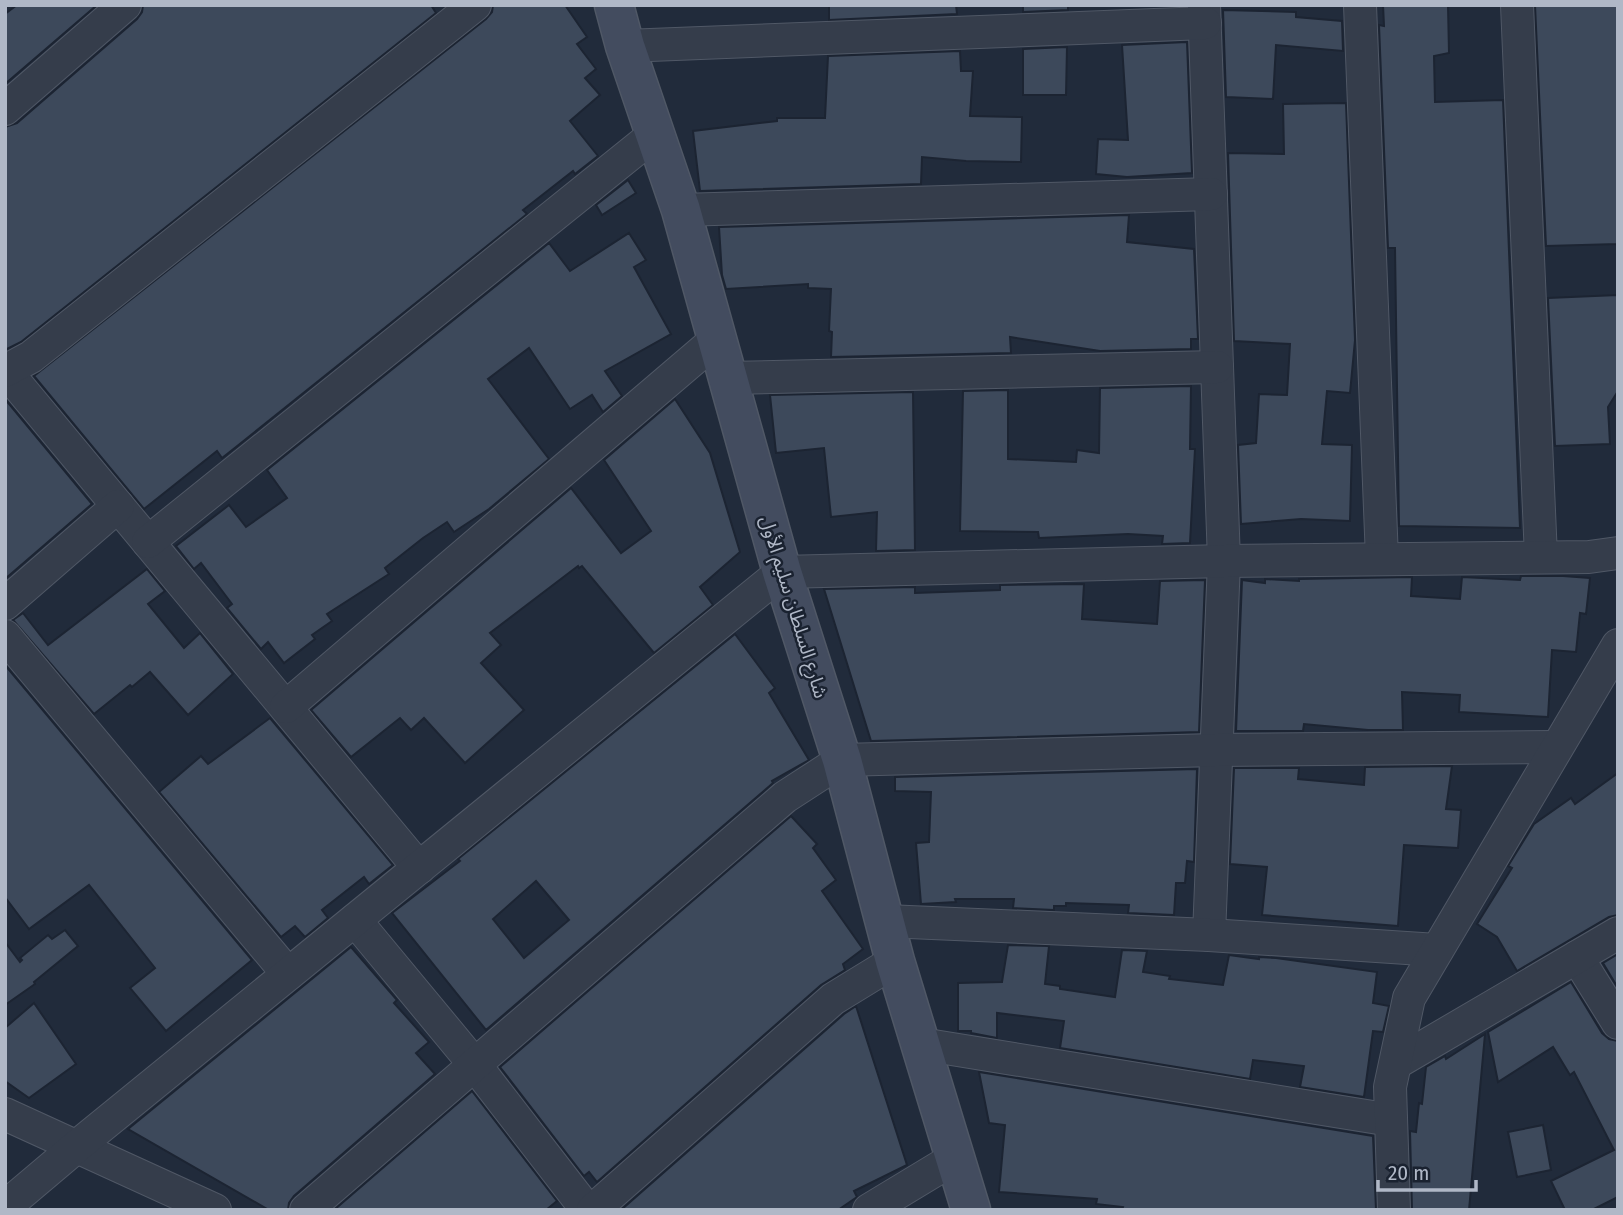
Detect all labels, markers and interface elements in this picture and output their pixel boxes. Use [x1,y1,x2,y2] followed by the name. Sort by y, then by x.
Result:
[752,513,833,702] street label: شارع السلطان سليم الأول
[1378,1148,1476,1192] scale bar
[1388,1160,1429,1186] text: 20 m

